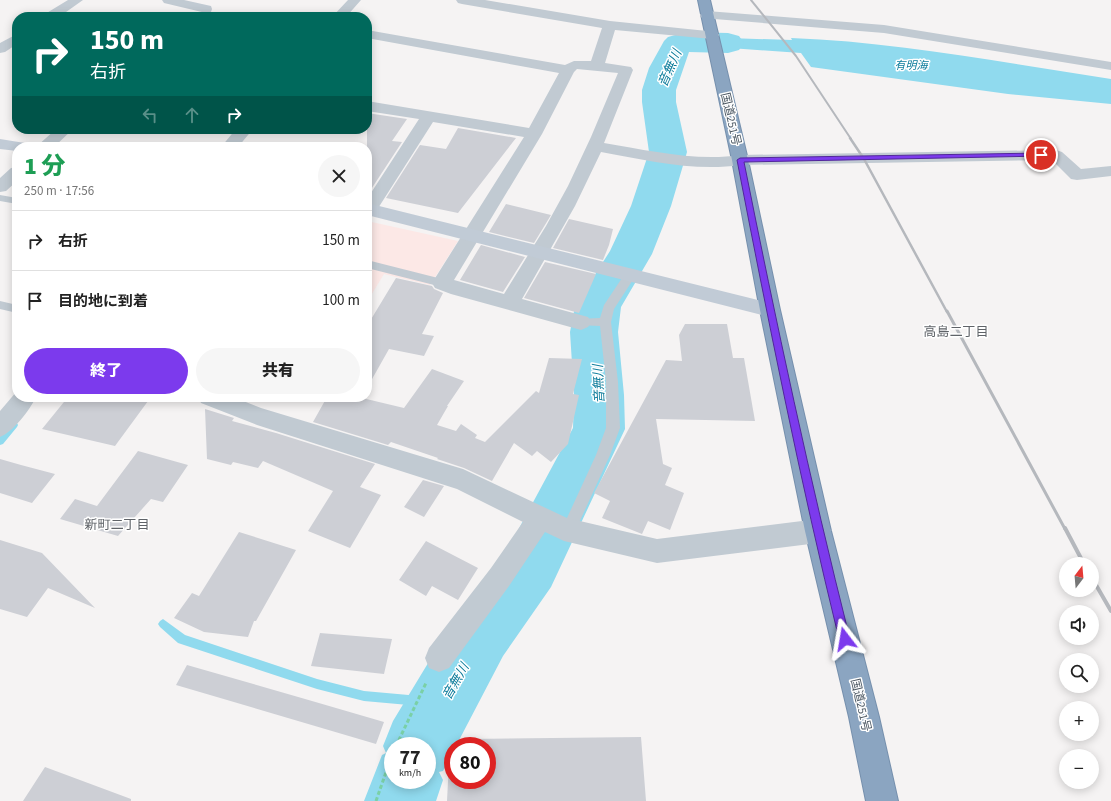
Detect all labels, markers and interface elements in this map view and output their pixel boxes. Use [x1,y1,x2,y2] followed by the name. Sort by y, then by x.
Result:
[90,20,164,60] text: 150 m
[24,28,76,80] icon: right
[654,45,687,90] water label: 音無川
[895,58,929,73] water label: 有明海
[90,60,126,85] text: 右折
[716,91,745,147] street label: 国道251号
[139,104,161,126] icon: left
[181,104,203,126] icon: ahead
[223,104,245,126] icon: right
[1024,138,1058,172] pin
[1030,144,1052,166] icon: arrive
[24,149,66,184] text: 1 分
[318,155,360,197] button: close
[24,182,94,200] text: 250 m · 17:56
[24,230,46,252] icon: right
[322,230,360,251] text: 150 m
[58,231,88,252] text: 右折
[24,290,46,312] icon: arrive
[322,290,360,311] text: 100 m
[58,291,148,312] text: 目的地に到着
[923,323,989,341] district label: 高島二丁目
[24,348,188,394] button: 終了
[196,348,360,394] button: 共有
[589,362,609,404] water label: 音無川
[84,516,150,534] district label: 新町二丁目
[1059,557,1099,597] north arrow
[1059,557,1099,789] map controls
[1059,605,1099,645] button: sound
[824,618,866,660] position arrow
[1059,653,1099,693] button: search
[438,658,474,703] water label: 音無川
[846,677,875,733] street label: 国道251号
[1059,701,1099,741] button: +
[444,737,496,789] speed limit sign: 80
[399,744,421,772] text: 77
[1059,749,1099,789] button: −
[399,766,421,780] text: km/h

